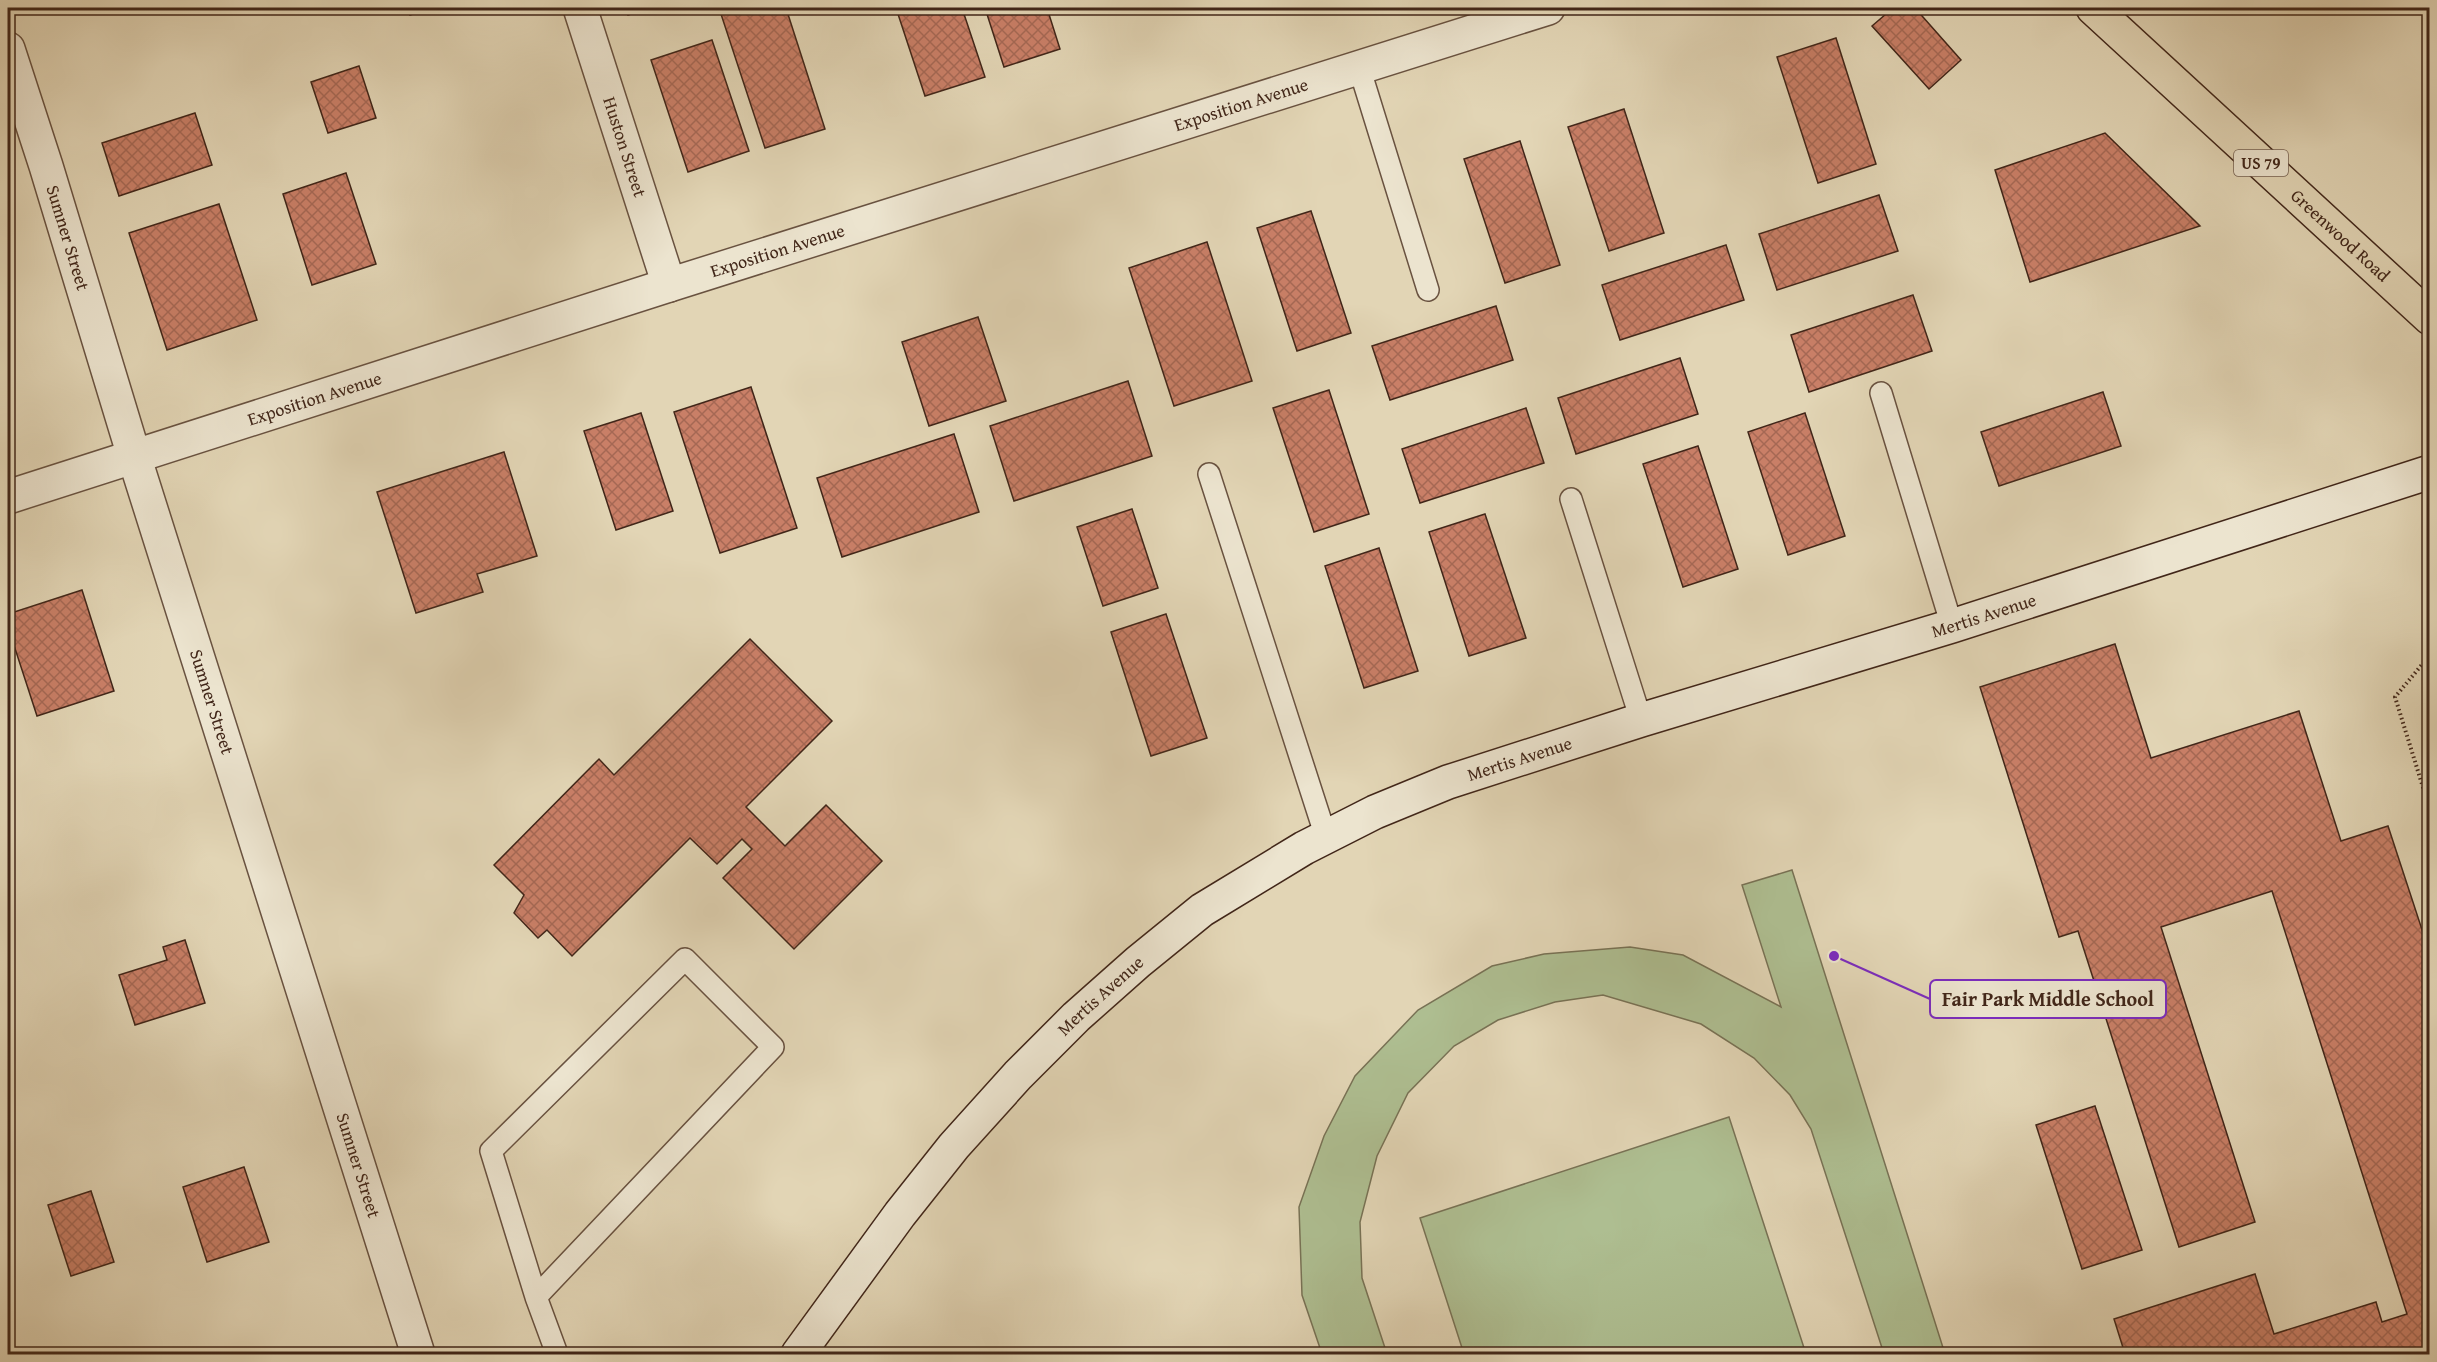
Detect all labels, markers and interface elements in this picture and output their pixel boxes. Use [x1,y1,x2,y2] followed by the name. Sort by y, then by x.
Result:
[1170,70,1312,138] street label: Exposition Avenue
[596,93,654,201] street label: Huston Street
[2234,150,2288,176] road number: US 79
[40,182,97,294] street label: Sumner Street
[2285,182,2397,288] street label: Greenwood Road
[707,216,848,284] street label: Exposition Avenue
[244,364,385,432] street label: Exposition Avenue
[1928,586,2040,644] street label: Mertis Avenue
[183,646,242,758] street label: Sumner Street
[1464,729,1575,788] street label: Mertis Avenue
[1051,949,1149,1042] street label: Mertis Avenue
[1930,980,2166,1018] callout: Fair Park Middle School
[1942,984,2154,1013] text: Fair Park Middle School
[330,1109,388,1222] street label: Sumner Street

